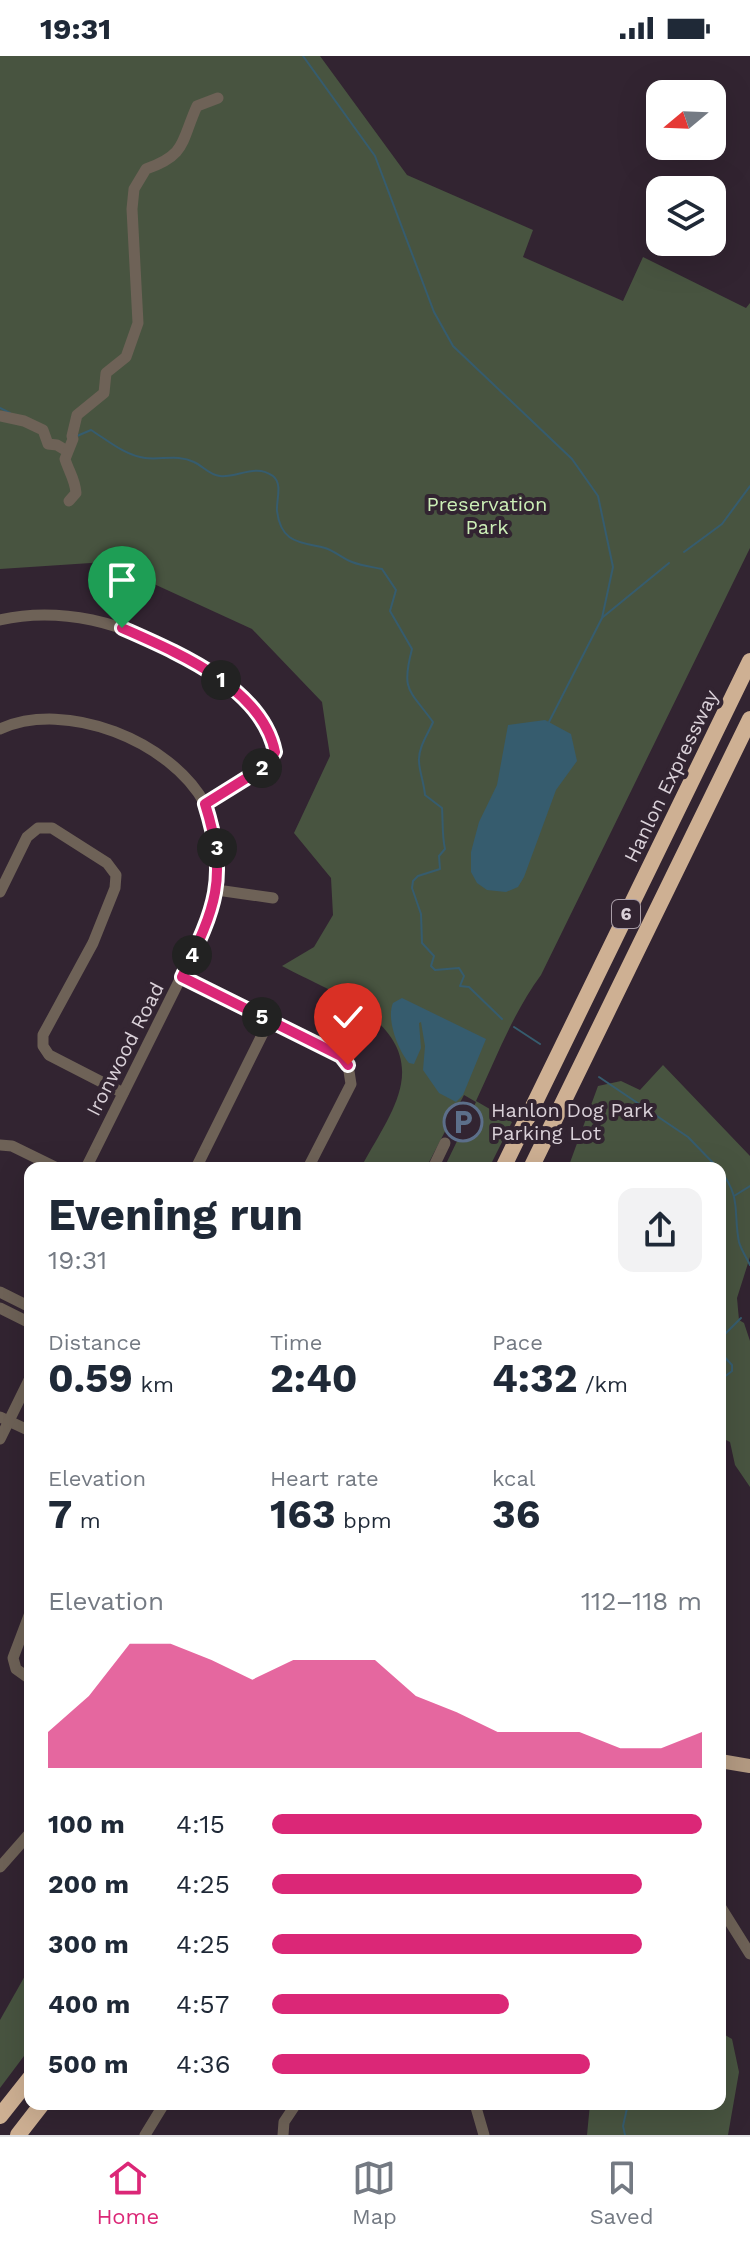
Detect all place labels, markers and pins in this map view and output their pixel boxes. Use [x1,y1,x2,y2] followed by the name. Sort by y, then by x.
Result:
[88,546,156,628] pin
[201,660,241,700] pin: 1
[242,748,282,788] pin: 2
[197,828,237,868] pin: 3
[172,935,212,975] pin: 4
[314,983,382,1065] pin
[242,997,282,1037] pin: 5
[491,1098,653,1145] place label: Hanlon Dog Park Parking Lot
[442,1101,484,1143] parking icon: Hanlon Dog Park Parking Lot

